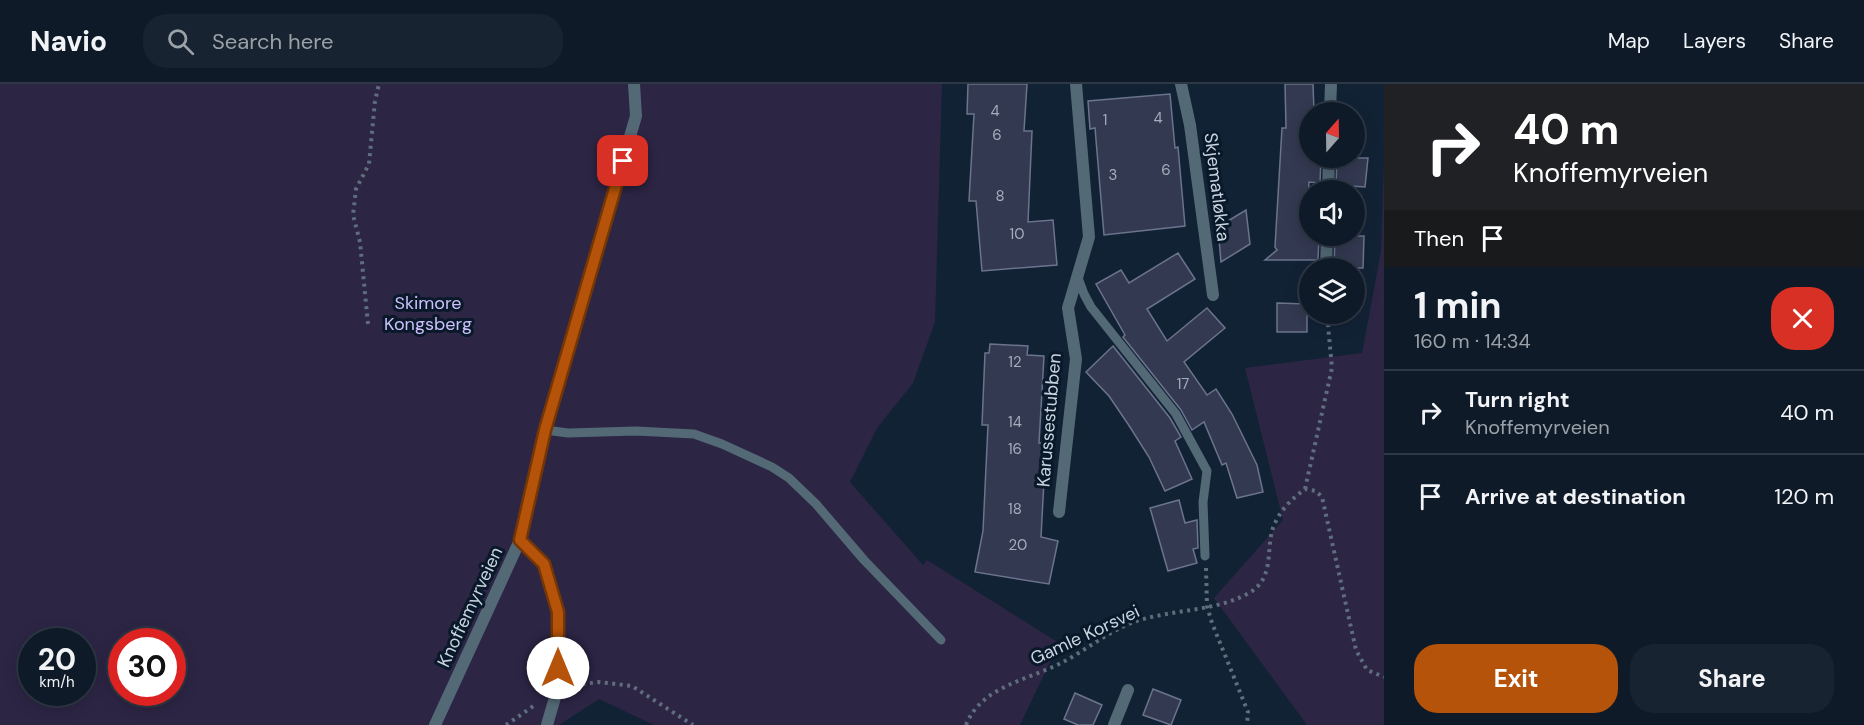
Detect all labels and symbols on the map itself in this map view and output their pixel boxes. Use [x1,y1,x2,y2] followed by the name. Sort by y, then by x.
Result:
[990,101,1000,121] house number: 4
[1299,102,1365,168] north arrow
[1153,108,1163,128] house number: 4
[1103,110,1107,130] house number: 1
[992,125,1002,145] house number: 6
[1198,131,1236,243] street label: Skjematløkka
[597,135,648,186] pin
[1161,160,1171,180] house number: 6
[1109,165,1117,185] house number: 3
[995,186,1005,206] house number: 8
[1010,224,1024,244] house number: 10
[384,291,472,336] park label: Skimore Kongsberg
[1008,352,1022,372] house number: 12
[1031,352,1067,488] street label: Karussestubben
[1177,374,1189,394] house number: 17
[1008,412,1022,432] house number: 14
[1008,439,1022,459] house number: 16
[1008,499,1022,519] house number: 18
[1009,535,1027,555] house number: 20
[432,543,508,671] street label: Knoffemyrveien
[1027,599,1143,671] street label: Gamle Korsvei
[108,628,186,706] speed limit sign: 30
[526,636,590,700] position arrow

